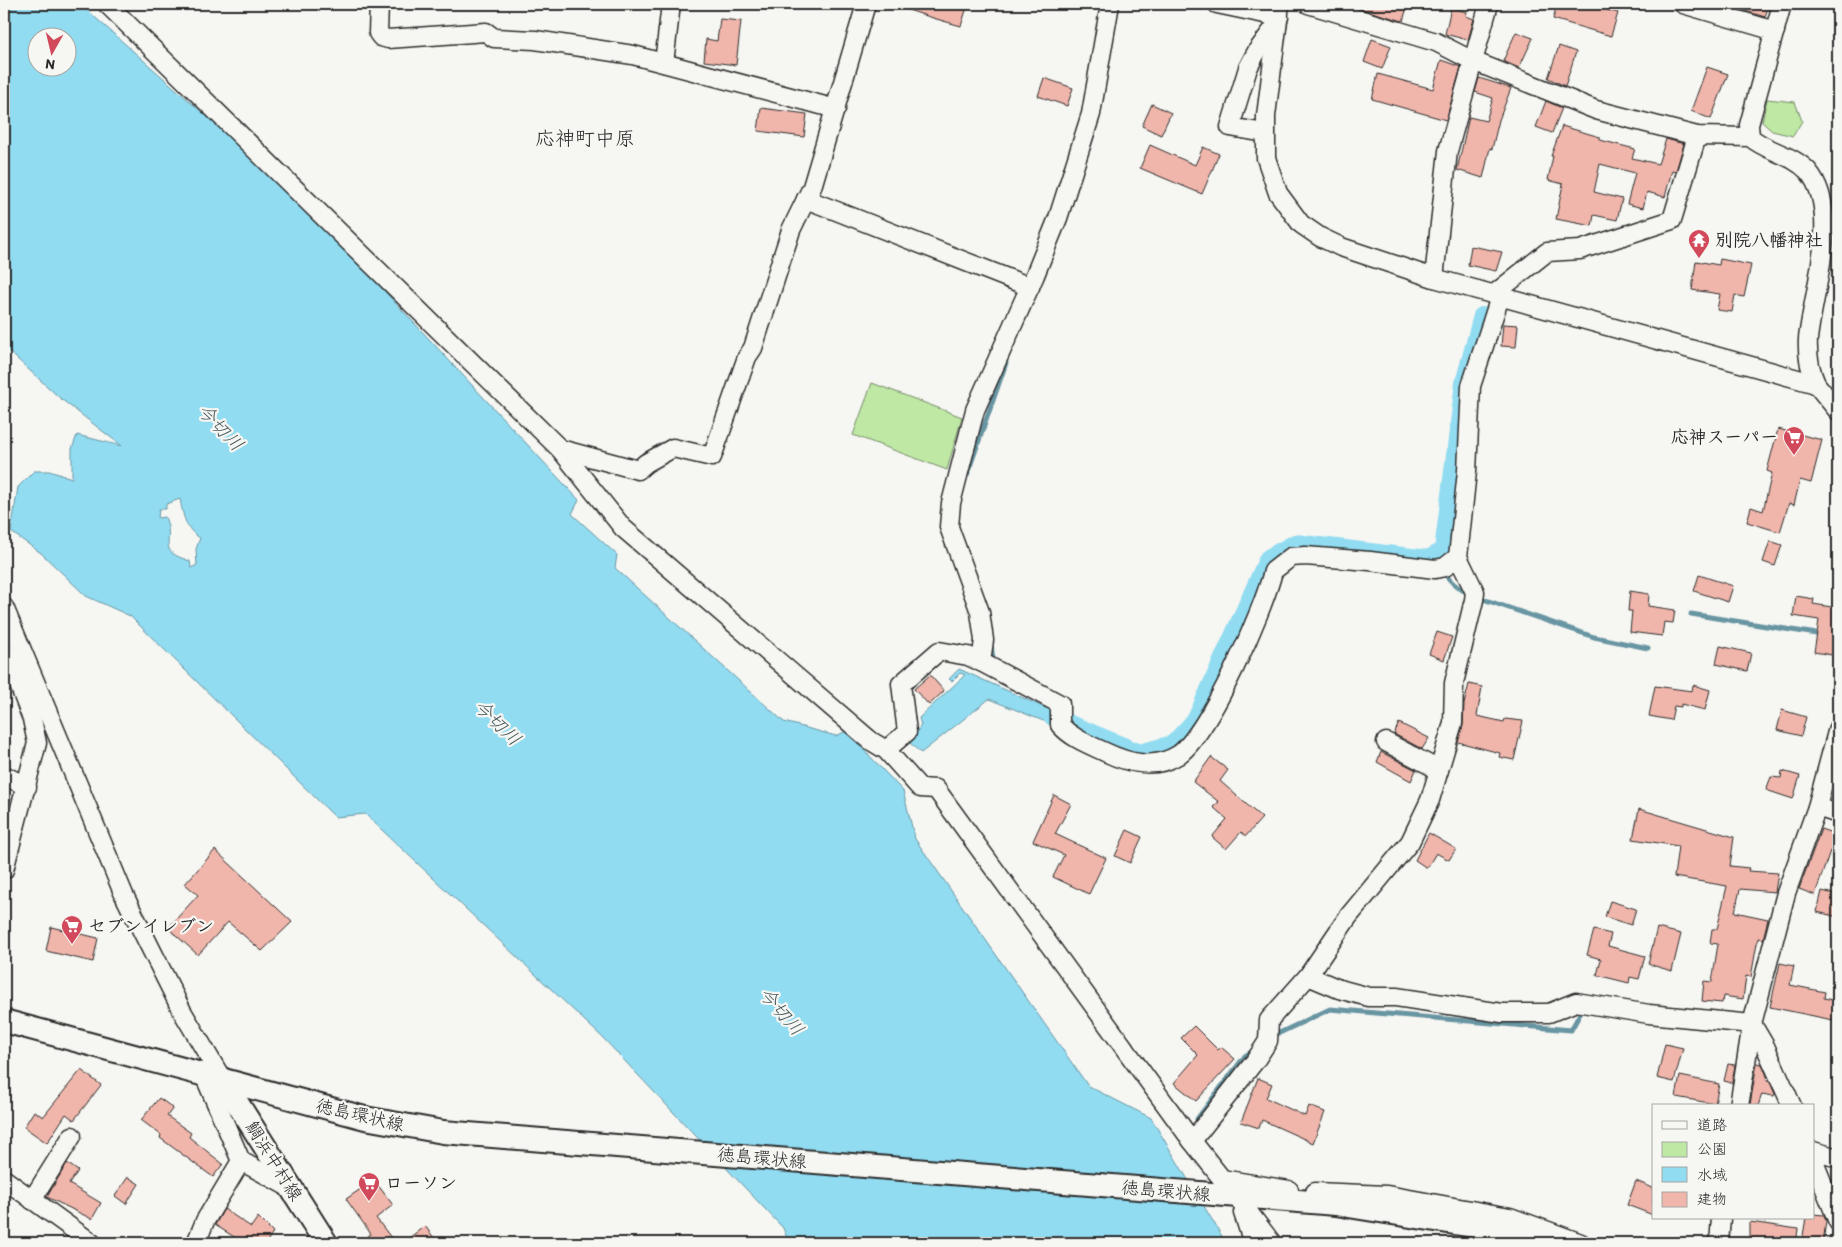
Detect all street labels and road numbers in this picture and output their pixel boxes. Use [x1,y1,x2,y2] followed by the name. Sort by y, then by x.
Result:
[314,1094,406,1136] street label: 徳島環状線
[241,1117,307,1205] street label: 鯛浜中村線
[716,1143,808,1173] street label: 徳島環状線
[1120,1176,1212,1206] street label: 徳島環状線

